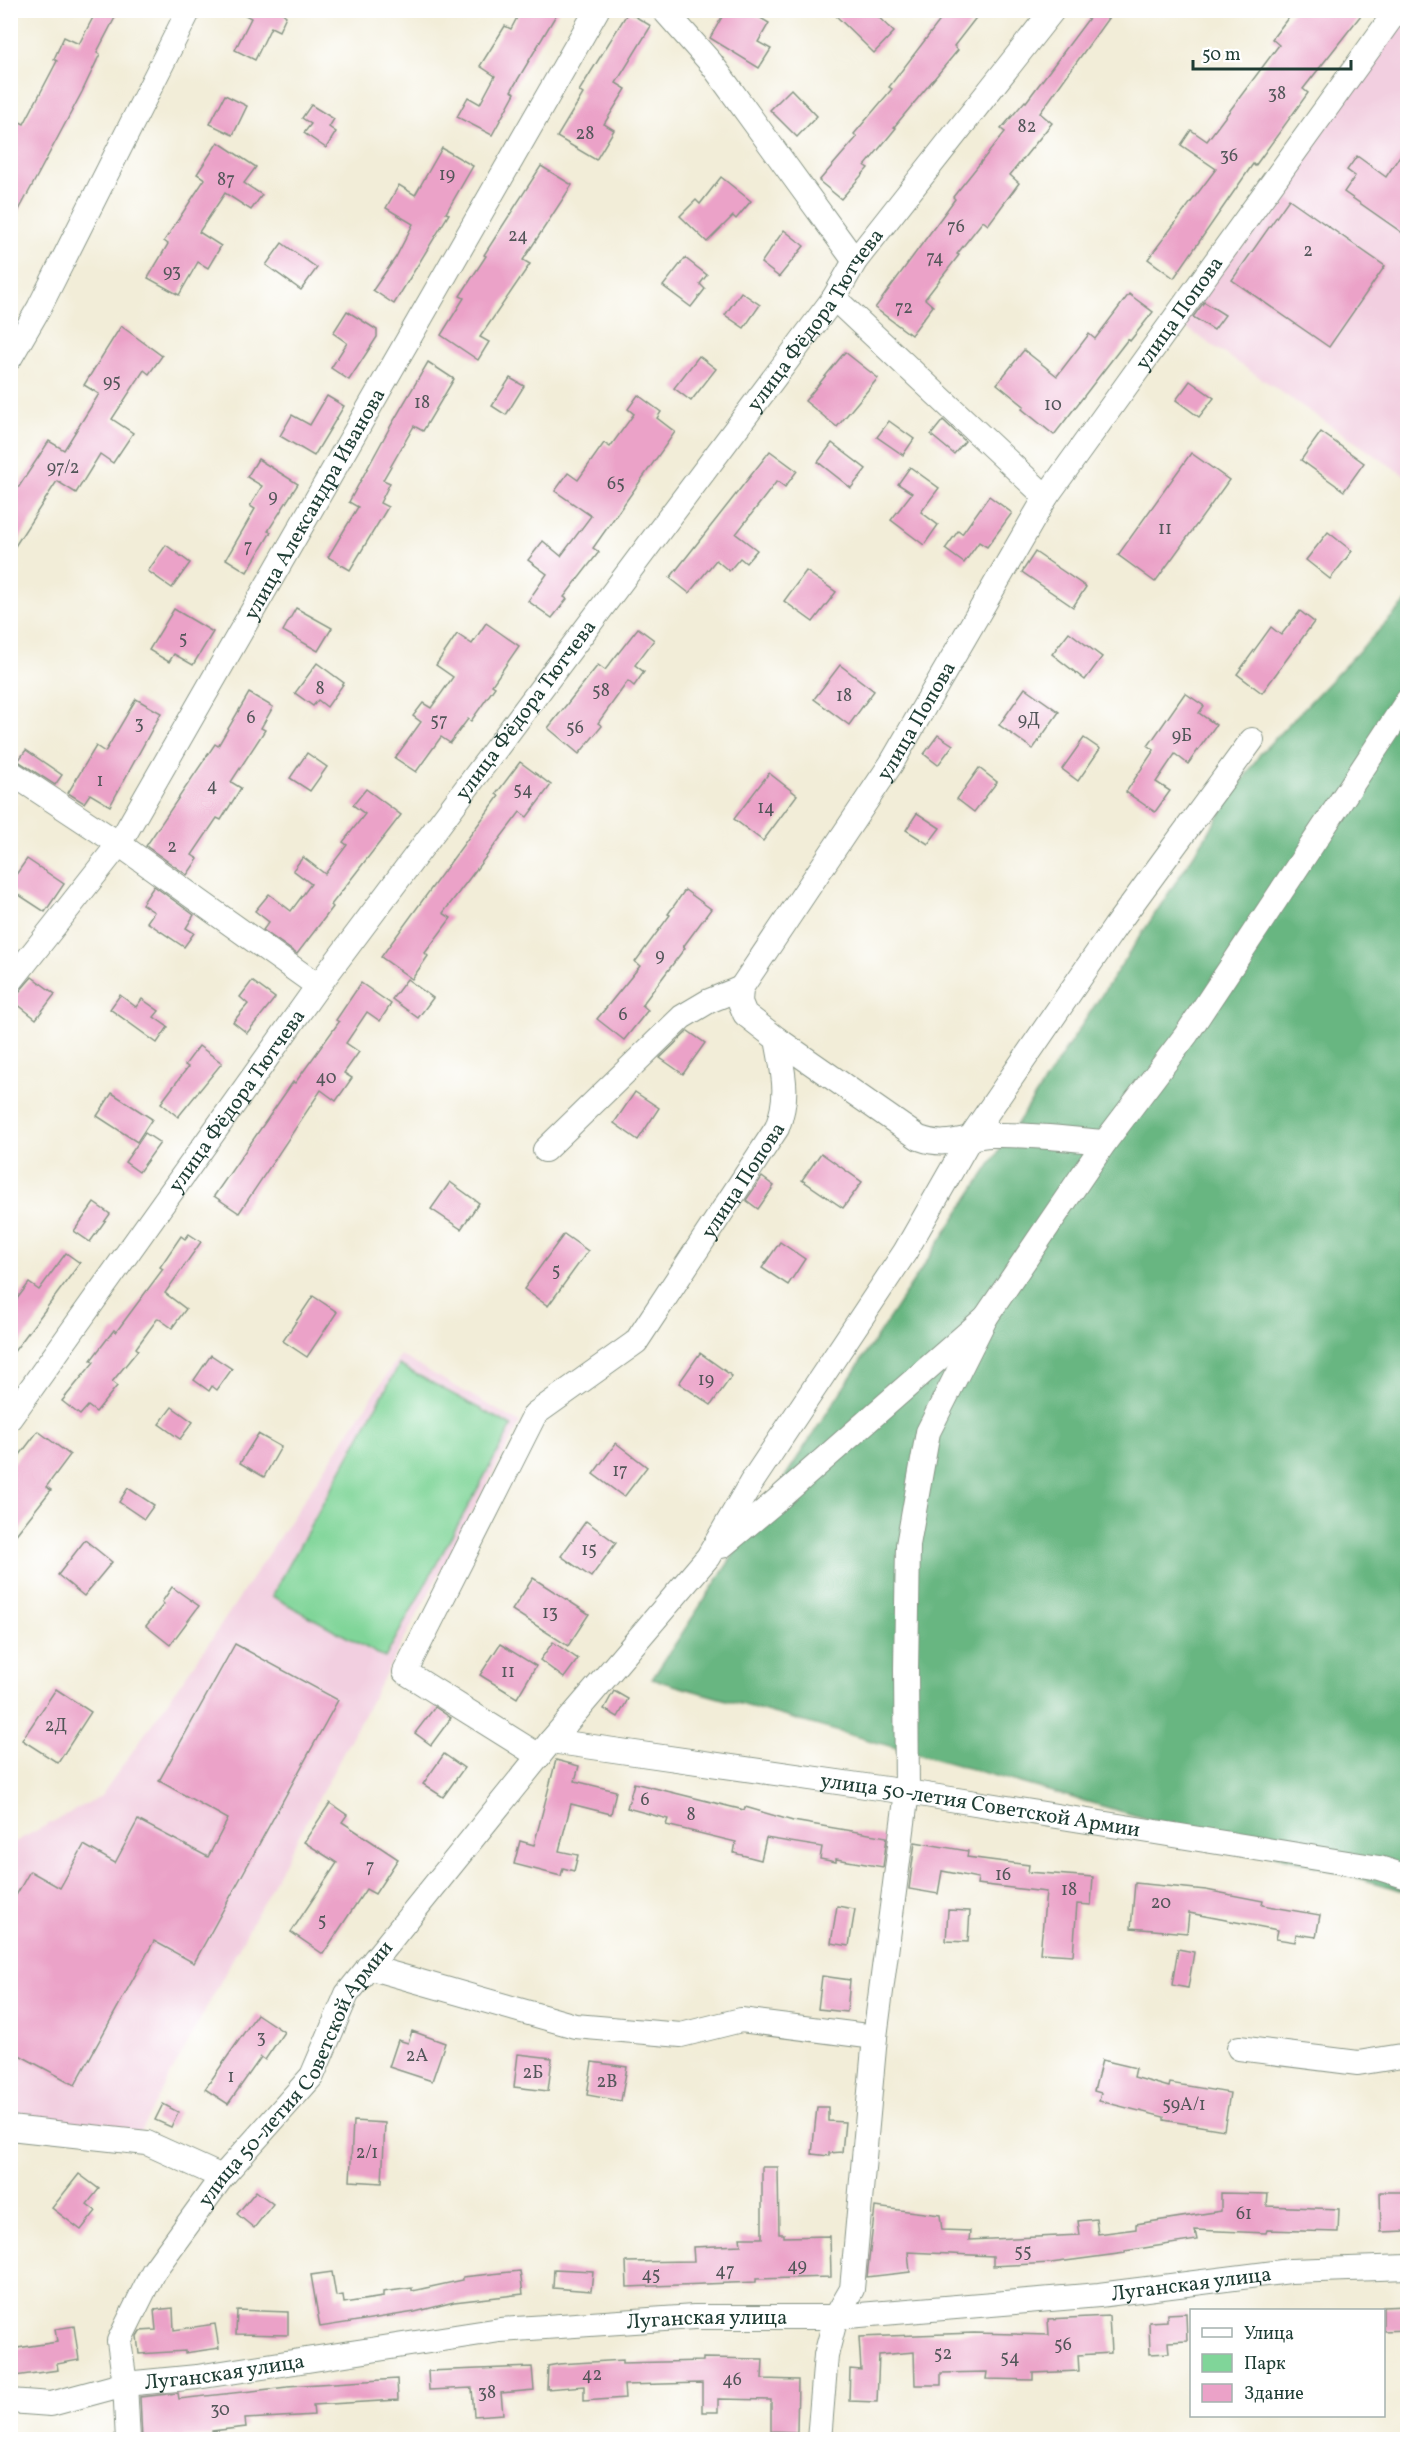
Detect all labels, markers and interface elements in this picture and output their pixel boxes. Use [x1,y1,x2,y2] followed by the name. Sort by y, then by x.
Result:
[1193,33,1350,71] scale bar
[1202,43,1241,68] text: 50 m
[1268,82,1286,107] house number: 38
[1018,115,1036,140] house number: 82
[576,122,594,147] house number: 28
[1220,144,1238,169] house number: 36
[439,163,455,188] house number: 19
[217,168,235,193] house number: 87
[947,215,965,240] house number: 76
[741,223,891,418] street label: улица Фёдора Тютчева
[508,224,528,249] house number: 24
[1303,239,1313,264] house number: 2
[926,246,944,271] house number: 74
[1129,251,1231,376] street label: улица Попова
[163,260,181,285] house number: 93
[895,296,913,321] house number: 72
[103,370,121,395] house number: 95
[237,383,393,626] street label: улица Александра Иванова
[414,391,430,416] house number: 18
[1044,393,1062,418] house number: 10
[47,456,79,481] house number: 97/2
[607,472,625,497] house number: 65
[268,485,278,510] house number: 9
[1158,517,1172,542] house number: 11
[244,535,252,560] house number: 7
[449,614,604,807] street label: улица Фёдора Тютчева
[179,627,187,652] house number: 5
[871,656,964,787] street label: улица Попова
[315,677,325,702] house number: 8
[592,679,610,704] house number: 58
[836,684,852,709] house number: 18
[246,706,256,731] house number: 6
[1018,708,1040,733] house number: 9Д
[430,709,448,734] house number: 57
[134,712,144,737] house number: 3
[566,716,584,741] house number: 56
[1172,724,1192,749] house number: 9Б
[97,769,103,794] house number: 1
[207,774,217,799] house number: 4
[513,778,533,803] house number: 54
[757,796,775,821] house number: 14
[167,835,177,860] house number: 2
[655,944,665,969] house number: 9
[618,1003,628,1028] house number: 6
[162,1004,313,1199] street label: улица Фёдора Тютчева
[315,1066,337,1091] house number: 40
[695,1117,793,1245] street label: улица Попова
[552,1259,560,1284] house number: 5
[698,1368,714,1393] house number: 19
[612,1459,628,1484] house number: 17
[581,1538,597,1563] house number: 15
[542,1601,558,1626] house number: 13
[501,1660,515,1685] house number: 11
[45,1714,67,1739] house number: 2Д
[818,1767,1142,1845] street label: улица 50-летия Советской Армии
[640,1788,650,1813] house number: 6
[686,1803,696,1828] house number: 8
[366,1855,374,1880] house number: 7
[995,1863,1011,1888] house number: 16
[1061,1878,1077,1903] house number: 18
[1151,1891,1171,1916] house number: 20
[318,1909,326,1934] house number: 5
[192,1935,401,2214] street label: улица 50-летия Советской Армии
[256,2026,266,2051] house number: 3
[406,2044,428,2069] house number: 2А
[523,2061,543,2086] house number: 2Б
[228,2065,234,2090] house number: 1
[597,2070,617,2095] house number: 2В
[1162,2093,1206,2118] house number: 59А/1
[356,2141,378,2166] house number: 2/1
[1236,2202,1252,2227] house number: 61
[1014,2240,1032,2265] house number: 55
[787,2254,807,2279] house number: 49
[715,2259,735,2284] house number: 47
[1109,2260,1273,2309] street label: Луганская улица
[642,2263,660,2288] house number: 45
[625,2304,788,2338] street label: Луганская улица
[1190,2309,1385,2417] legend
[1244,2322,1294,2347] text: Улица
[1054,2333,1072,2358] house number: 56
[934,2342,952,2367] house number: 52
[1000,2346,1020,2371] house number: 54
[143,2348,307,2398] street label: Луганская улица
[1244,2352,1286,2377] text: Парк
[582,2363,602,2388] house number: 42
[722,2368,742,2393] house number: 46
[478,2381,496,2406] house number: 38
[1244,2382,1304,2407] text: Здание
[210,2398,230,2423] house number: 30

